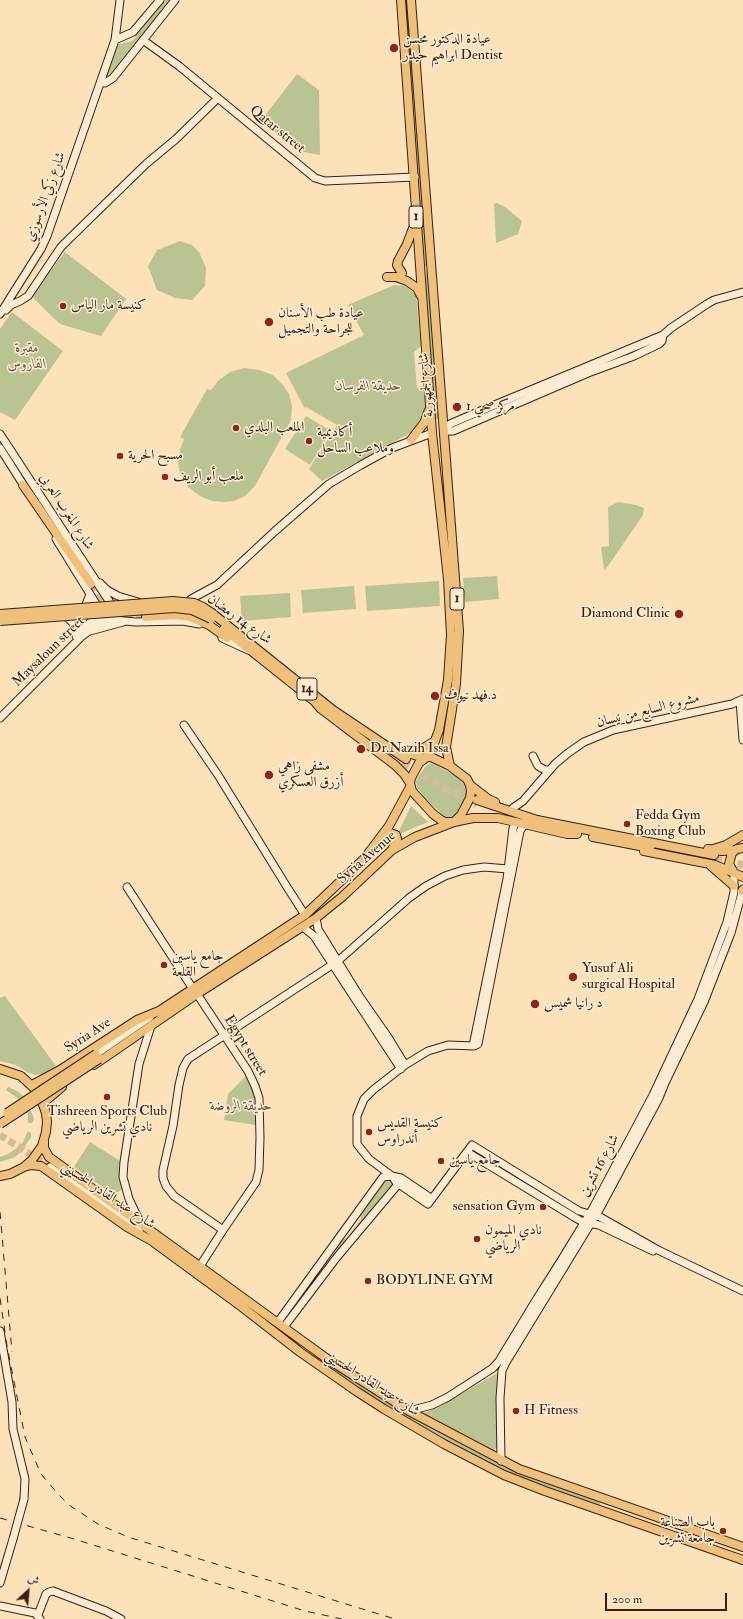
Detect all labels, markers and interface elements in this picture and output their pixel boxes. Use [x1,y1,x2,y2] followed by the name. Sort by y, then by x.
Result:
[403,32,503,64] place label: عيادة الدكتور محسن ابراهيم حيدر Dentist
[388,42,400,54] marker: عيادة الدكتور محسن ابراهيم حيدر Dentist
[246,102,308,158] street label: Qatar street
[22,150,70,244] street label: شارع زكي الأرسوزي
[409,206,423,228] road number: 1
[71,298,146,314] place label: كنيسة مار الياس
[58,301,68,311] marker: كنيسة مار الياس
[278,306,364,338] place label: عيادة طب الأسنان للجراحة والتجميل
[263,316,275,328] marker: عيادة طب الأسنان للجراحة والتجميل
[7,341,47,374] park label: مقبرة الفاروس
[416,352,438,418] street label: شارع الجمهورية
[335,379,401,395] park label: حديقة الفرسان
[466,399,515,415] place label: مركز صحي 1
[451,401,463,413] marker: مركز صحي 1
[244,420,304,436] place label: الملعب البلدي
[231,423,241,433] marker: الملعب البلدي
[317,425,394,458] place label: أكاديمية وملاعب الساحل
[304,436,314,446] marker: أكاديمية وملاعب الساحل
[128,448,183,464] place label: مسبح الحرية
[115,451,125,461] marker: مسبح الحرية
[173,469,244,485] place label: ملعب أبو الريف
[35,471,97,553] street label: شارع المغرب العربي
[160,472,170,482] marker: ملعب أبو الريف
[450,588,464,610] road number: 1
[204,591,274,649] street label: شارع 14 رمضان
[580,606,670,622] place label: Diamond Clinic
[673,608,685,620] marker: Diamond Clinic
[9,613,89,691] street label: Maysaloun street
[297,678,317,700] road number: 14
[444,688,497,704] place label: د.فهد نيوف
[429,690,441,702] marker: د.فهد نيوف
[595,690,701,732] street label: مشروع السابع من نيسان
[370,741,449,757] place label: Dr.Nazih Issa
[355,743,367,755] marker: Dr.Nazih Issa
[278,759,344,792] place label: مشفى زاهي أزرق العسكري
[263,769,275,781] marker: مشفى زاهي أزرق العسكري
[635,808,706,840] place label: Fedda Gym Boxing Club
[622,819,632,829] marker: Fedda Gym Boxing Club
[334,828,400,888] street label: Syria Avenue
[172,949,223,982] place label: جامع ياسين القلعة
[159,960,169,970] marker: جامع ياسين القلعة
[582,961,675,994] place label: Yusuf Ali surgical Hospital
[567,971,579,983] marker: Yusuf Ali surgical Hospital
[544,996,603,1012] place label: د رانيا شميس
[529,998,541,1010] marker: د رانيا شميس
[220,1012,270,1080] street label: Egypt street
[62,1015,114,1057] street label: Syria Ave
[102,1092,112,1102] marker: Tishreen Sports Club نادي تشرين الرياضي
[210,1099,272,1115] park label: حديقة الروضة
[47,1104,167,1136] place label: Tishreen Sports Club نادي تشرين الرياضي
[377,1116,443,1148] place label: كنيسة القديس أندراوس
[364,1127,374,1137] marker: كنيسة القديس أندراوس
[577,1132,623,1200] street label: شارع 16 تشرين
[449,1153,500,1169] place label: جامع ياسين
[436,1156,446,1166] marker: جامع ياسين
[58,1159,158,1233] street label: شارع عبد القادر الحسيني
[453,1199,535,1215] place label: sensation Gym
[538,1202,548,1212] marker: sensation Gym
[485,1223,542,1256] place label: نادي الميمون الرياضي
[472,1234,482,1244] marker: نادي الميمون الرياضي
[376,1273,493,1289] place label: BODYLINE GYM
[363,1276,373,1286] marker: BODYLINE GYM
[322,1347,422,1421] street label: شارع عبد القادر الحسيني
[524,1403,578,1419] place label: H Fitness
[511,1406,521,1416] marker: H Fitness
[659,1515,715,1548] place label: باب الصناعة جامعة تشرين
[718,1526,728,1536] marker: باب الصناعة جامعة تشرين
[8,1571,48,1611] north arrow
[26,1572,41,1588] text: ش
[607,1585,729,1611] scale bar
[612,1592,642,1607] text: 200 m

